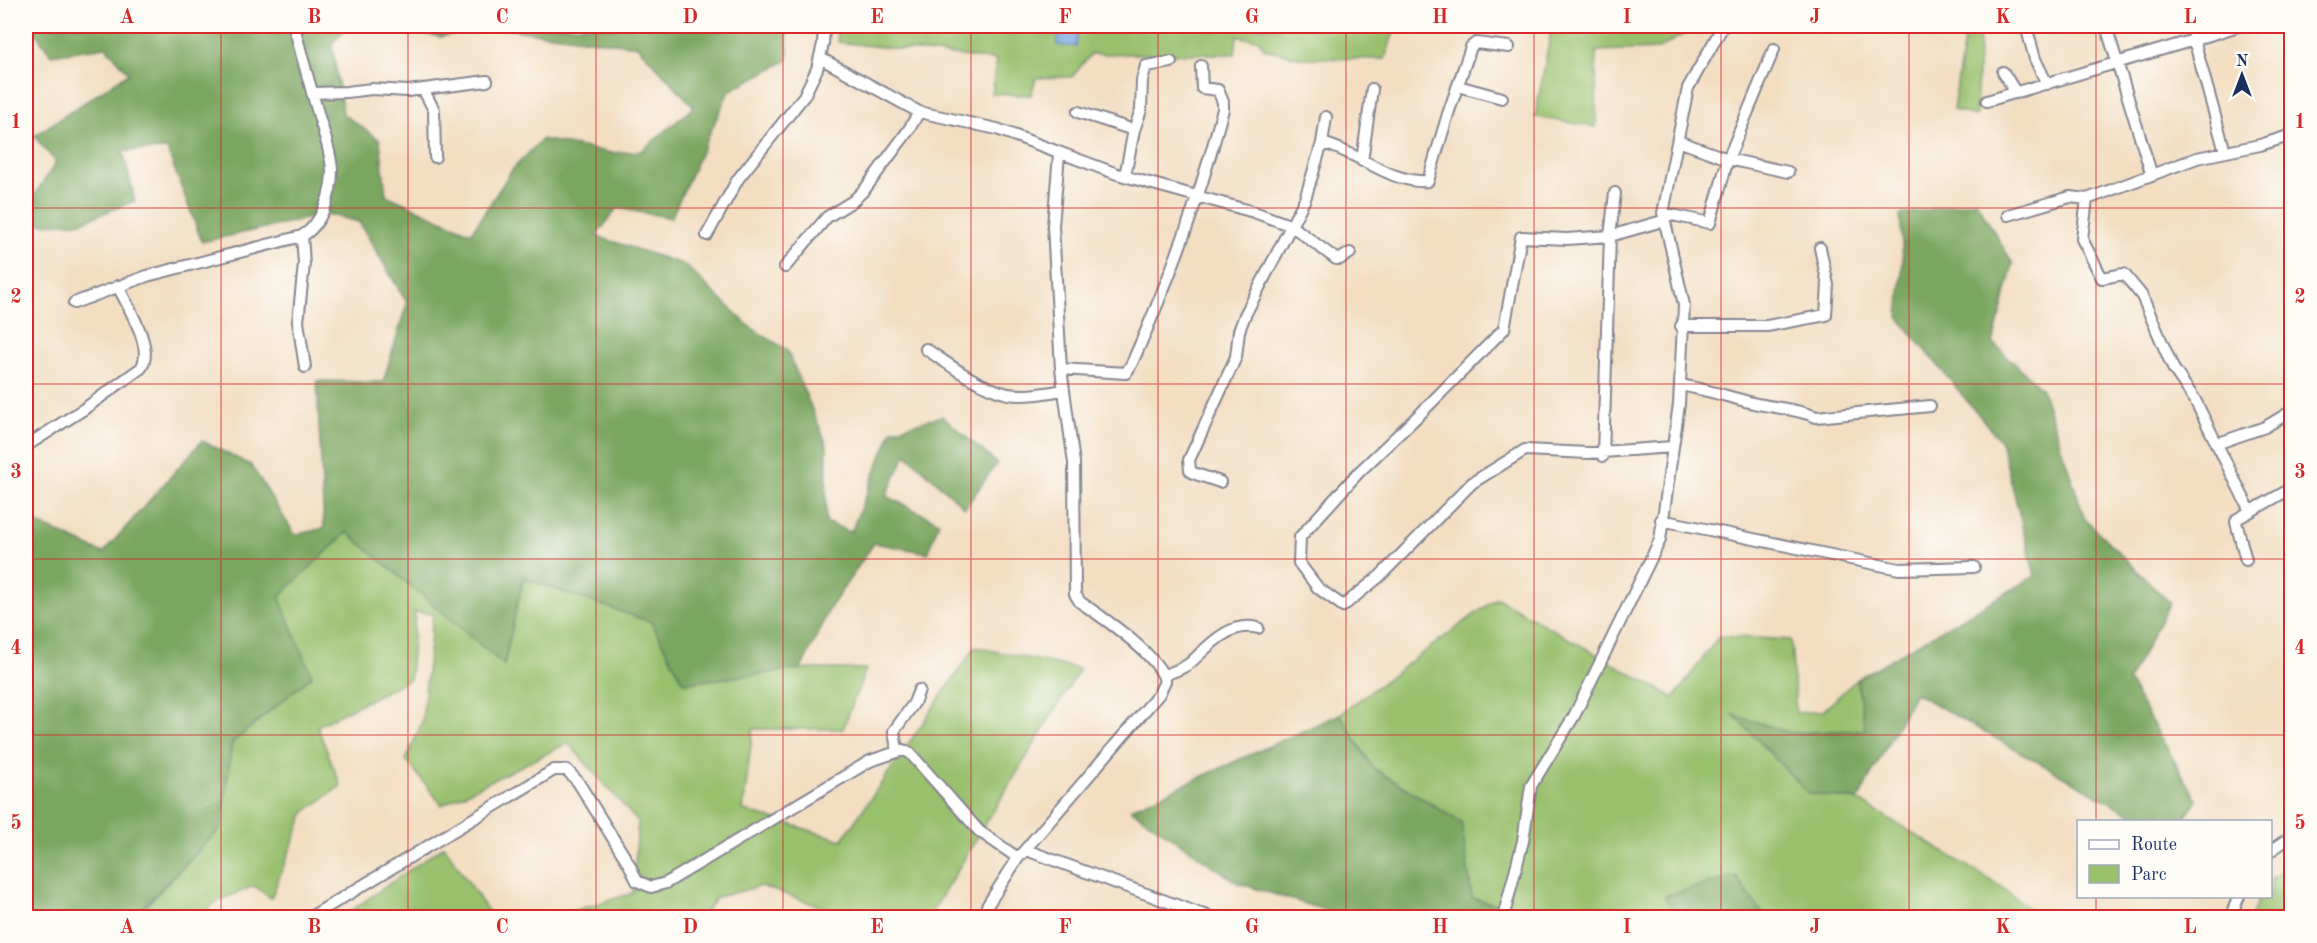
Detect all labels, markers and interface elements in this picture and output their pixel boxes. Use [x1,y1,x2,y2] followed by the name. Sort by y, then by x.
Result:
[119,8,135,28] text: A
[307,8,321,28] text: B
[495,8,509,28] text: C
[682,8,698,28] text: D
[870,8,884,28] text: E
[1058,8,1072,28] text: F
[1245,8,1259,28] text: G
[1432,8,1448,28] text: H
[1623,8,1631,28] text: I
[1810,8,1821,28] text: J
[1995,8,2011,28] text: K
[2183,8,2197,28] text: L
[2212,45,2272,105] north arrow
[2236,54,2249,70] text: N
[10,113,22,133] text: 1
[2294,113,2306,133] text: 1
[10,288,22,308] text: 2
[2294,288,2306,308] text: 2
[10,463,22,483] text: 3
[2294,463,2306,483] text: 3
[10,639,22,659] text: 4
[2294,639,2306,659] text: 4
[10,813,22,834] text: 5
[2294,813,2306,834] text: 5
[2077,820,2272,898] legend
[2131,836,2177,854] text: Route
[2131,866,2167,884] text: Parc
[119,918,135,938] text: A
[307,918,321,938] text: B
[495,918,509,938] text: C
[682,918,698,938] text: D
[870,918,884,938] text: E
[1058,918,1072,938] text: F
[1245,918,1259,938] text: G
[1432,918,1448,938] text: H
[1623,918,1631,938] text: I
[1810,918,1821,938] text: J
[1995,918,2011,938] text: K
[2183,918,2197,938] text: L

